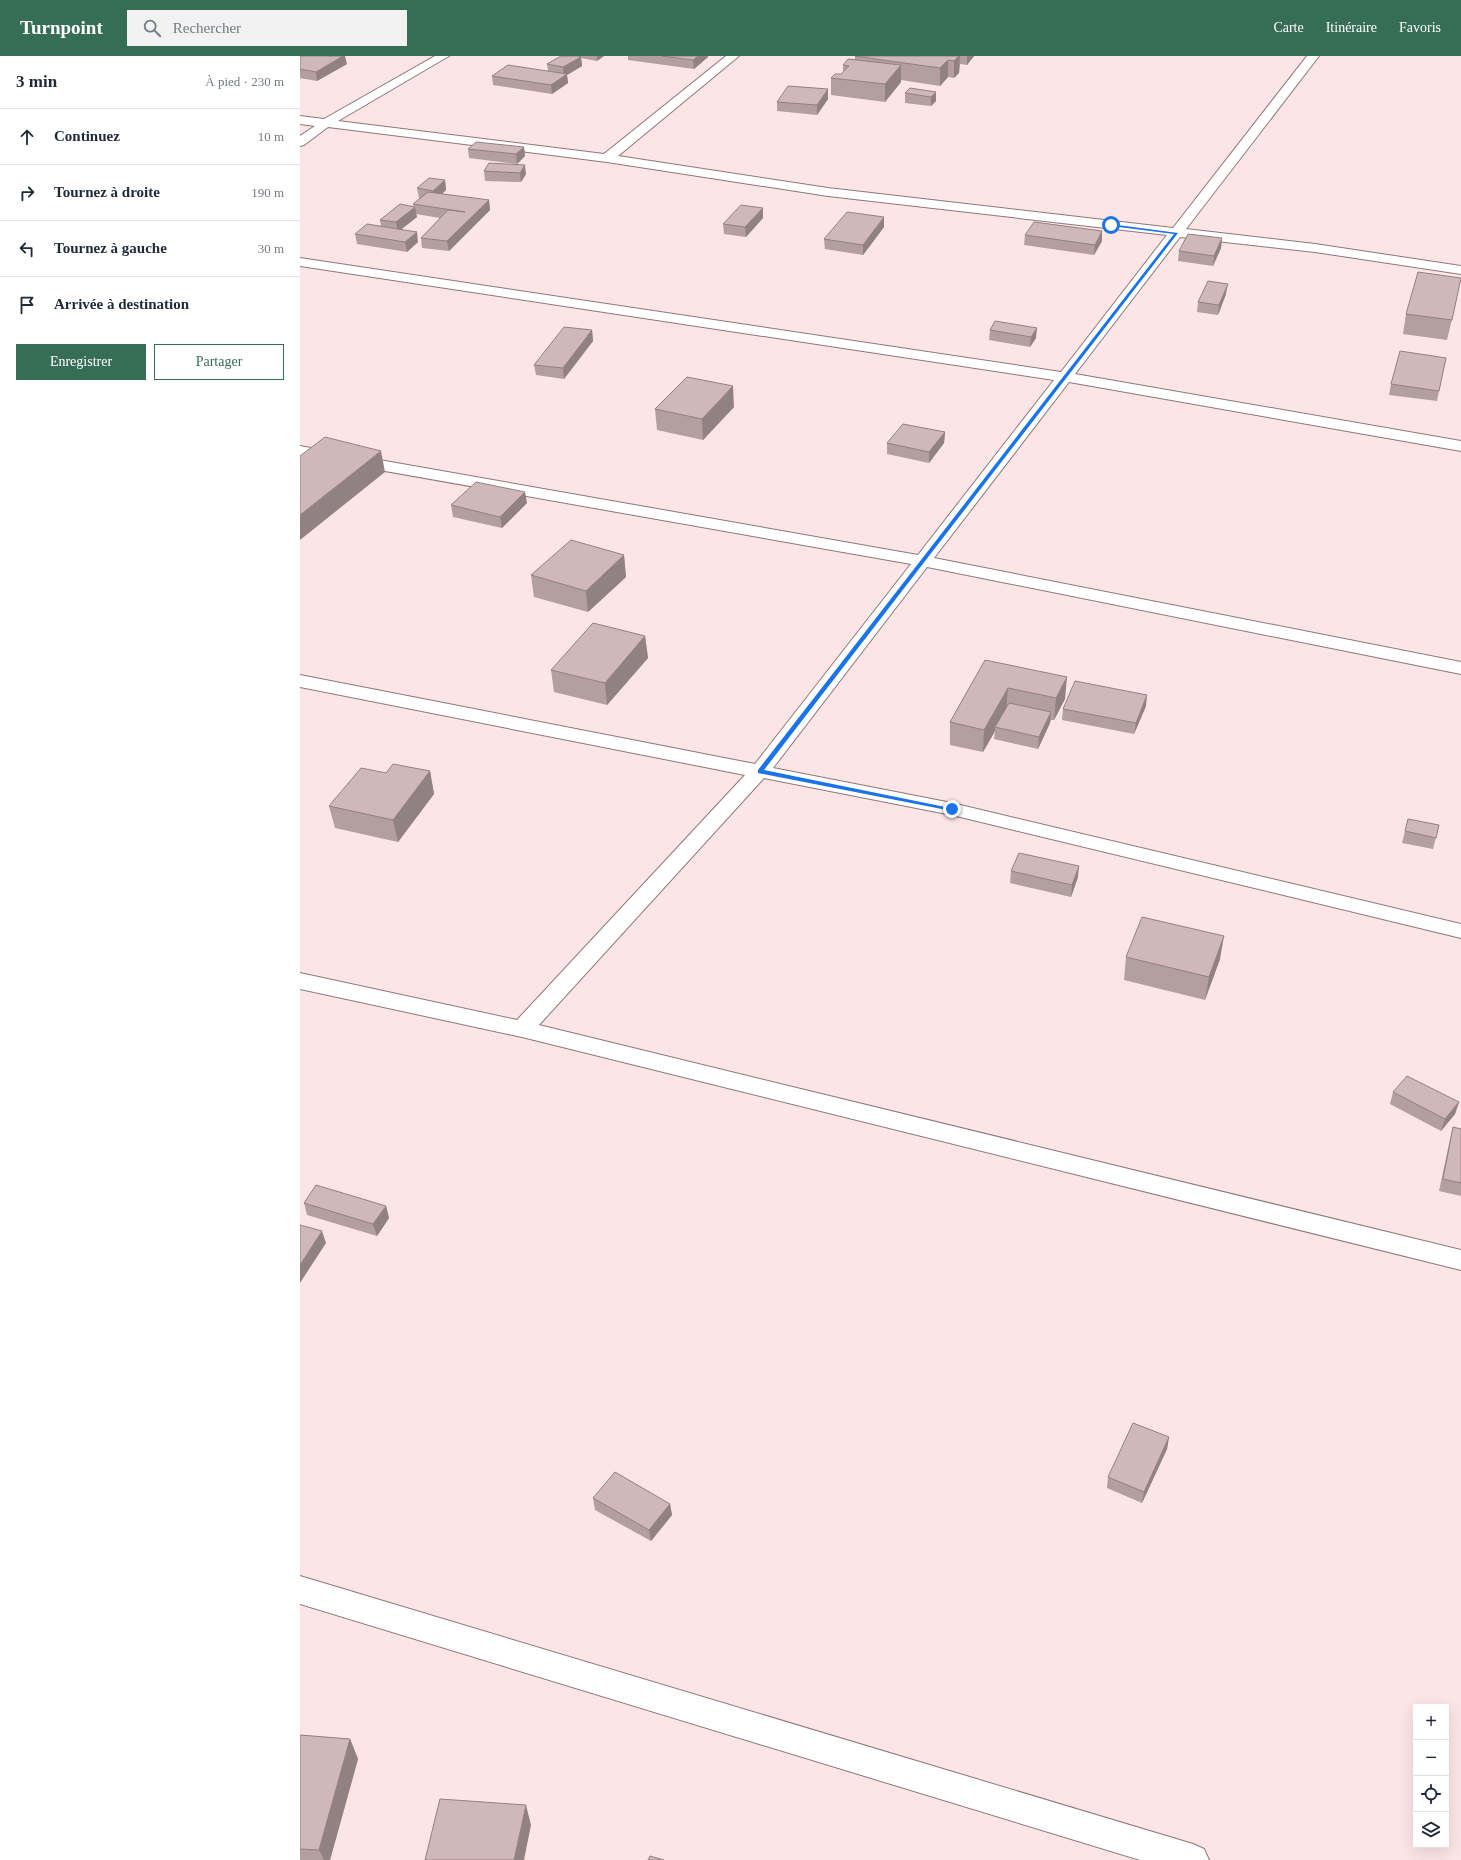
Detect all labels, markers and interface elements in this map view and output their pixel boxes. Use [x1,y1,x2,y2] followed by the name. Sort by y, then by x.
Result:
[127,10,407,46] search box
[20,17,103,38] text: Turnpoint
[141,17,163,39] icon: search
[173,20,241,36] text: Rechercher
[1273,20,1304,35] text: Carte
[1326,20,1377,35] text: Itinéraire
[1399,20,1441,35] text: Favoris
[16,72,57,91] text: 3 min
[205,74,284,89] text: À pied · 230 m
[16,126,38,148] icon: ahead
[54,128,120,144] text: Continuez
[258,129,284,144] text: 10 m
[16,182,38,204] icon: right
[54,184,160,200] text: Tournez à droite
[251,185,284,200] text: 190 m
[1102,216,1120,234] route start
[16,238,38,260] icon: left
[54,240,167,256] text: Tournez à gauche
[258,241,284,256] text: 30 m
[16,294,38,316] icon: arrive
[54,296,189,312] text: Arrivée à destination
[16,344,146,380] button: Enregistrer
[154,344,284,380] button: Partager
[943,800,961,818] route end
[1413,1704,1449,1848] map controls
[1413,1704,1449,1740] button: +
[1413,1740,1449,1776] button: −
[1413,1776,1449,1812] button: locate
[1413,1812,1449,1848] button: layers

